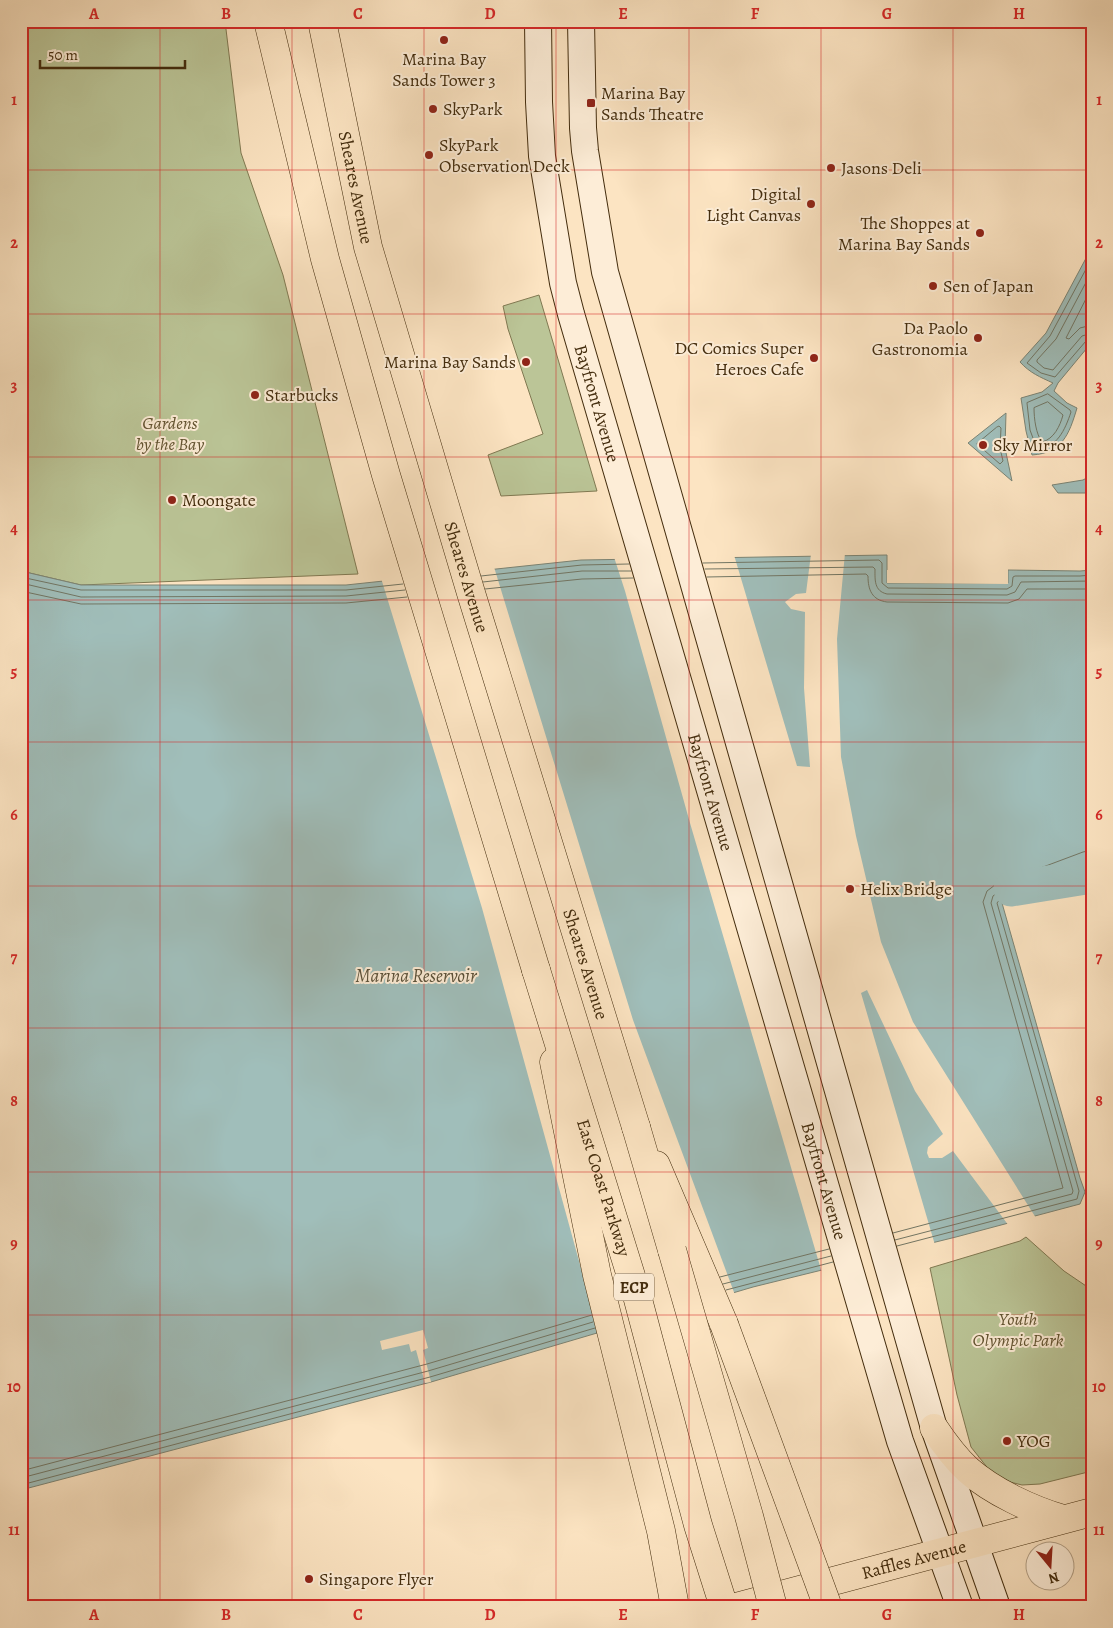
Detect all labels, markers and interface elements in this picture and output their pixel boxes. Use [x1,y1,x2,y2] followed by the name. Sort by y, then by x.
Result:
[88,3,100,25] text: A
[221,3,231,25] text: B
[353,3,363,25] text: C
[484,3,496,25] text: D
[618,3,628,25] text: E
[751,3,760,25] text: F
[882,3,892,25] text: G
[1013,3,1025,25] text: H
[438,34,450,46] marker: Marina Bay Sands Tower 3
[40,38,185,70] scale bar
[48,45,78,65] text: 50 m
[392,47,496,92] place label: Marina Bay Sands Tower 3
[601,81,704,126] place label: Marina Bay Sands Theatre
[11,89,17,111] text: 1
[1096,89,1102,111] text: 1
[443,97,503,121] place label: SkyPark
[585,97,597,109] marker: Marina Bay Sands Theatre
[427,103,439,115] marker: SkyPark
[333,129,379,246] street label: Sheares Avenue
[439,133,570,178] place label: SkyPark Observation Deck
[423,149,435,161] marker: SkyPark Observation Deck
[841,156,922,180] place label: Jasons Deli
[825,162,837,174] marker: Jasons Deli
[706,182,802,227] place label: Digital Light Canvas
[805,198,817,210] marker: Digital Light Canvas
[838,211,970,256] place label: The Shoppes at Marina Bay Sands
[974,227,986,239] marker: The Shoppes at Marina Bay Sands
[10,232,18,254] text: 2
[1095,232,1103,254] text: 2
[943,274,1034,298] place label: Sen of Japan
[927,280,939,292] marker: Sen of Japan
[872,316,969,361] place label: Da Paolo Gastronomia
[972,332,984,344] marker: Da Paolo Gastronomia
[674,336,804,381] place label: DC Comics Super Heroes Cafe
[569,342,626,465] street label: Bayfront Avenue
[384,350,516,374] place label: Marina Bay Sands
[808,352,820,364] marker: DC Comics Super Heroes Cafe
[520,356,532,368] marker: Marina Bay Sands
[11,375,18,397] text: 3
[1096,375,1103,397] text: 3
[265,383,338,407] place label: Starbucks
[249,389,261,401] marker: Starbucks
[136,411,204,456] park label: Gardens by the Bay
[993,433,1073,457] place label: Sky Mirror
[977,439,989,451] marker: Sky Mirror
[182,488,256,512] place label: Moongate
[166,494,178,506] marker: Moongate
[10,518,18,540] text: 4
[1095,518,1103,540] text: 4
[438,519,494,635] street label: Sheares Avenue
[11,661,18,683] text: 5
[1096,661,1103,683] text: 5
[682,731,739,854] street label: Bayfront Avenue
[10,804,18,826] text: 6
[1095,804,1103,826] text: 6
[860,877,952,901] place label: Helix Bridge
[844,883,856,895] marker: Helix Bridge
[557,906,614,1022] street label: Sheares Avenue
[11,947,18,969] text: 7
[1096,947,1103,969] text: 7
[355,963,478,989] water label: Marina Reservoir
[10,1090,18,1112] text: 8
[1095,1090,1103,1112] text: 8
[571,1116,637,1260] street label: East Coast Parkway
[796,1119,853,1243] street label: Bayfront Avenue
[10,1233,18,1255] text: 9
[1095,1233,1103,1255] text: 9
[614,1274,654,1300] road number: ECP
[972,1307,1064,1352] park label: Youth Olympic Park
[7,1376,21,1398] text: 10
[1092,1376,1106,1398] text: 10
[1016,1429,1051,1453] place label: YOG
[1001,1435,1013,1447] marker: YOG
[8,1519,20,1541] text: 11
[1093,1519,1105,1541] text: 11
[859,1534,969,1585] street label: Raffles Avenue
[1026,1540,1076,1590] north arrow
[319,1567,434,1591] place label: Singapore Flyer
[1046,1567,1062,1588] text: N
[303,1573,315,1585] marker: Singapore Flyer
[88,1604,100,1626] text: A
[221,1604,231,1626] text: B
[353,1604,363,1626] text: C
[484,1604,496,1626] text: D
[618,1604,628,1626] text: E
[751,1604,760,1626] text: F
[882,1604,892,1626] text: G
[1013,1604,1025,1626] text: H

